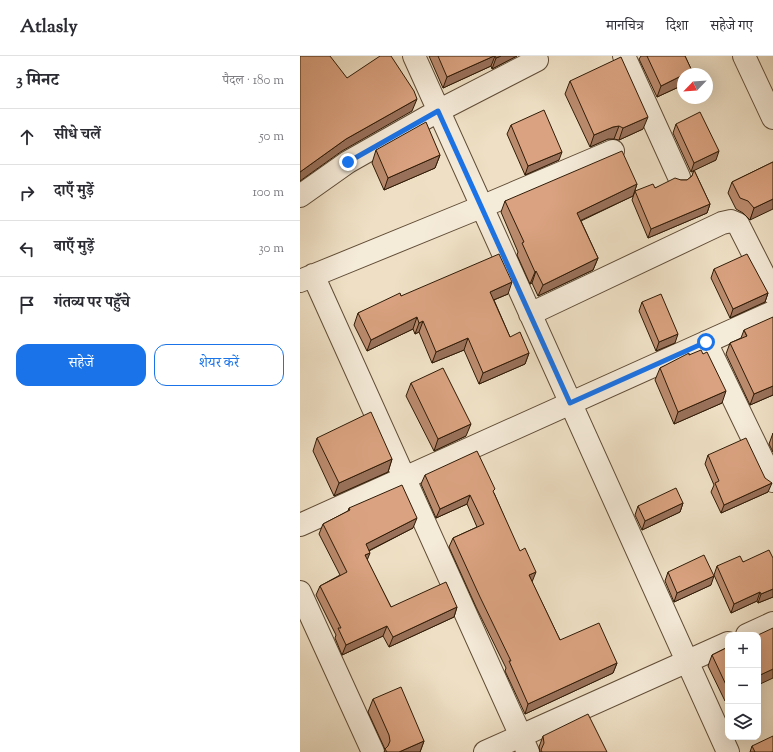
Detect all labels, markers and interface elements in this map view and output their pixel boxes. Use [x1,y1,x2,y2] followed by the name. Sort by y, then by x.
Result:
[20,14,78,41] text: Atlasly
[606,17,644,37] text: मानचित्र
[666,17,688,37] text: दिशा
[710,17,753,37] text: सहेजे गए
[677,68,713,104] north arrow
[16,69,59,93] text: 3 मिनट
[223,72,284,90] text: पैदल · 180 m
[54,125,101,146] text: सीधे चलें
[16,126,38,148] icon: ahead
[259,128,284,146] text: 50 m
[339,153,357,171] route end
[54,181,94,202] text: दाएँ मुड़ें
[16,182,38,204] icon: right
[252,184,284,202] text: 100 m
[54,237,94,258] text: बाएँ मुड़ें
[16,238,38,260] icon: left
[258,240,284,258] text: 30 m
[54,293,130,314] text: गंतव्य पर पहुँचे
[16,294,38,316] icon: arrive
[697,333,715,351] route start
[16,344,146,386] button: सहेजें
[154,344,284,386] button: शेयर करें
[725,632,761,740] map controls
[725,632,761,668] button: +
[725,668,761,704] button: −
[725,704,761,740] button: layers

